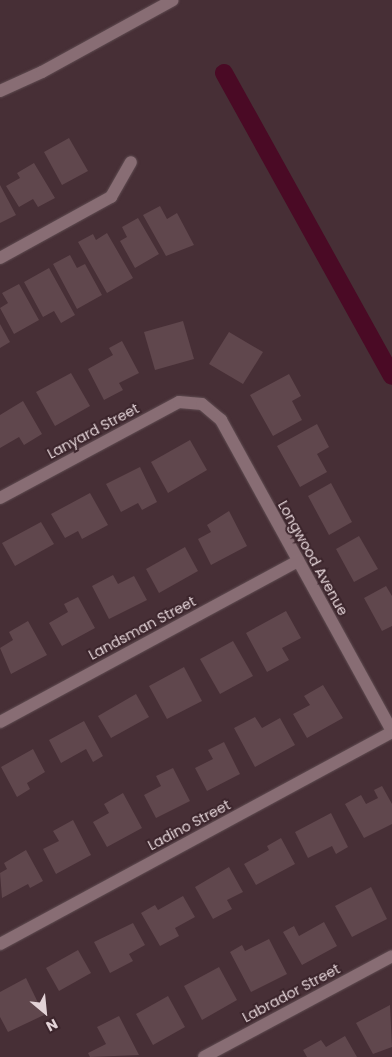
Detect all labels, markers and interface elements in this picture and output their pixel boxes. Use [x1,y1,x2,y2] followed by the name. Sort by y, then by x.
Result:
[44,400,142,462] street label: Lanyard Street
[274,498,352,618] street label: Longwood Avenue
[86,593,198,663] street label: Landsman Street
[145,796,233,854] street label: Ladino Street
[239,960,343,1026] street label: Labrador Street
[20,987,70,1037] north arrow
[43,1014,61,1037] text: N

